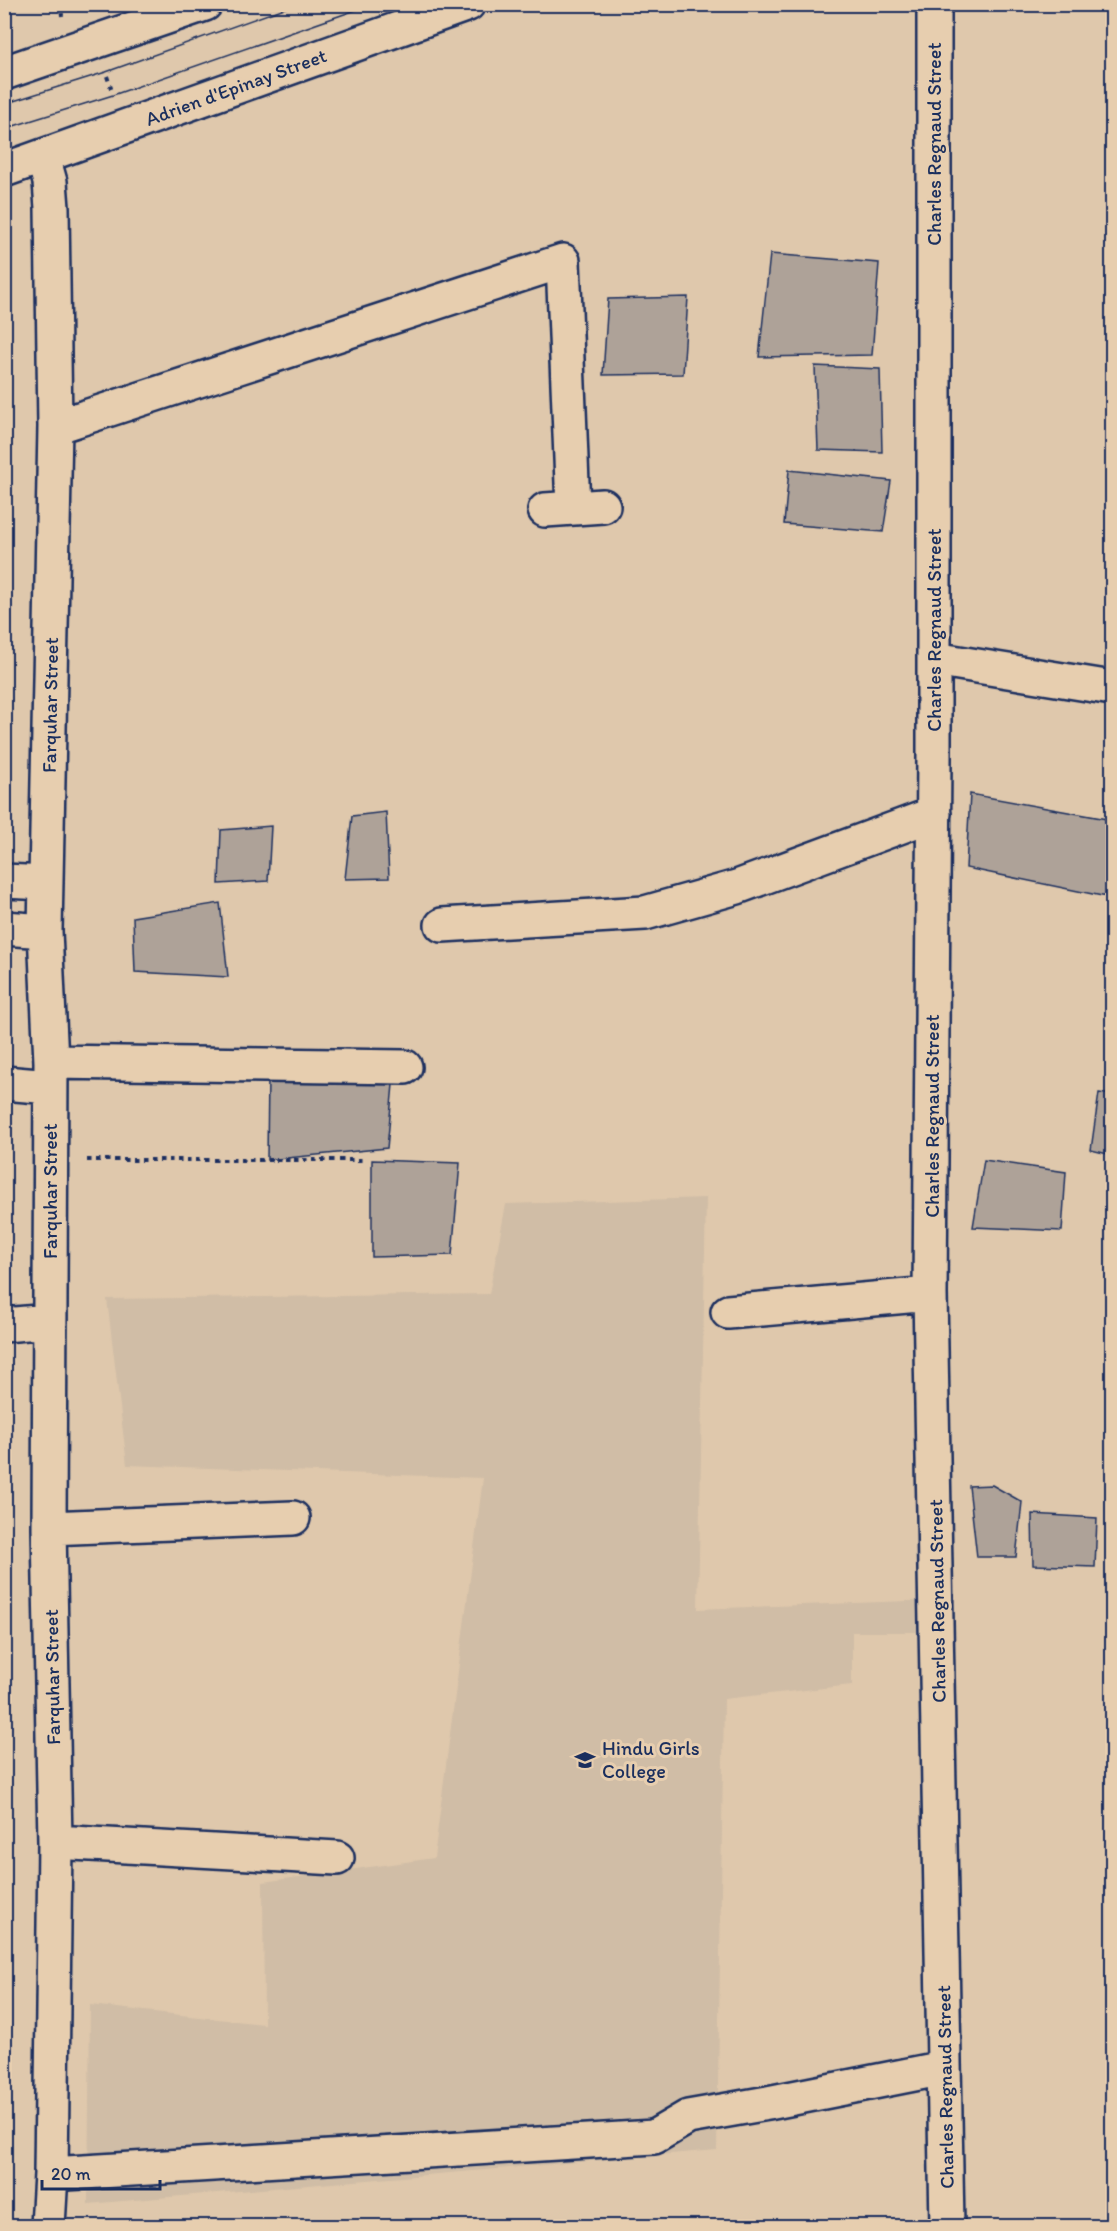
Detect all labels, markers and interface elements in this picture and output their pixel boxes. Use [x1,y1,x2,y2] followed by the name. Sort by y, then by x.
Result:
[922,42,946,246] street label: Charles Regnaud Street
[142,43,330,131] street label: Adrien d'Epinay Street
[922,528,946,732] street label: Charles Regnaud Street
[37,637,63,773] street label: Farquhar Street
[920,1014,944,1218] street label: Charles Regnaud Street
[38,1123,62,1259] street label: Farquhar Street
[923,1499,951,1703] street label: Charles Regnaud Street
[39,1609,65,1745] street label: Farquhar Street
[602,1736,700,1783] place label: Hindu Girls College
[573,1748,597,1772] school or university icon: Hindu Girls College
[931,1985,959,2189] street label: Charles Regnaud Street
[42,2153,160,2191] scale bar
[51,2163,91,2185] text: 20 m

